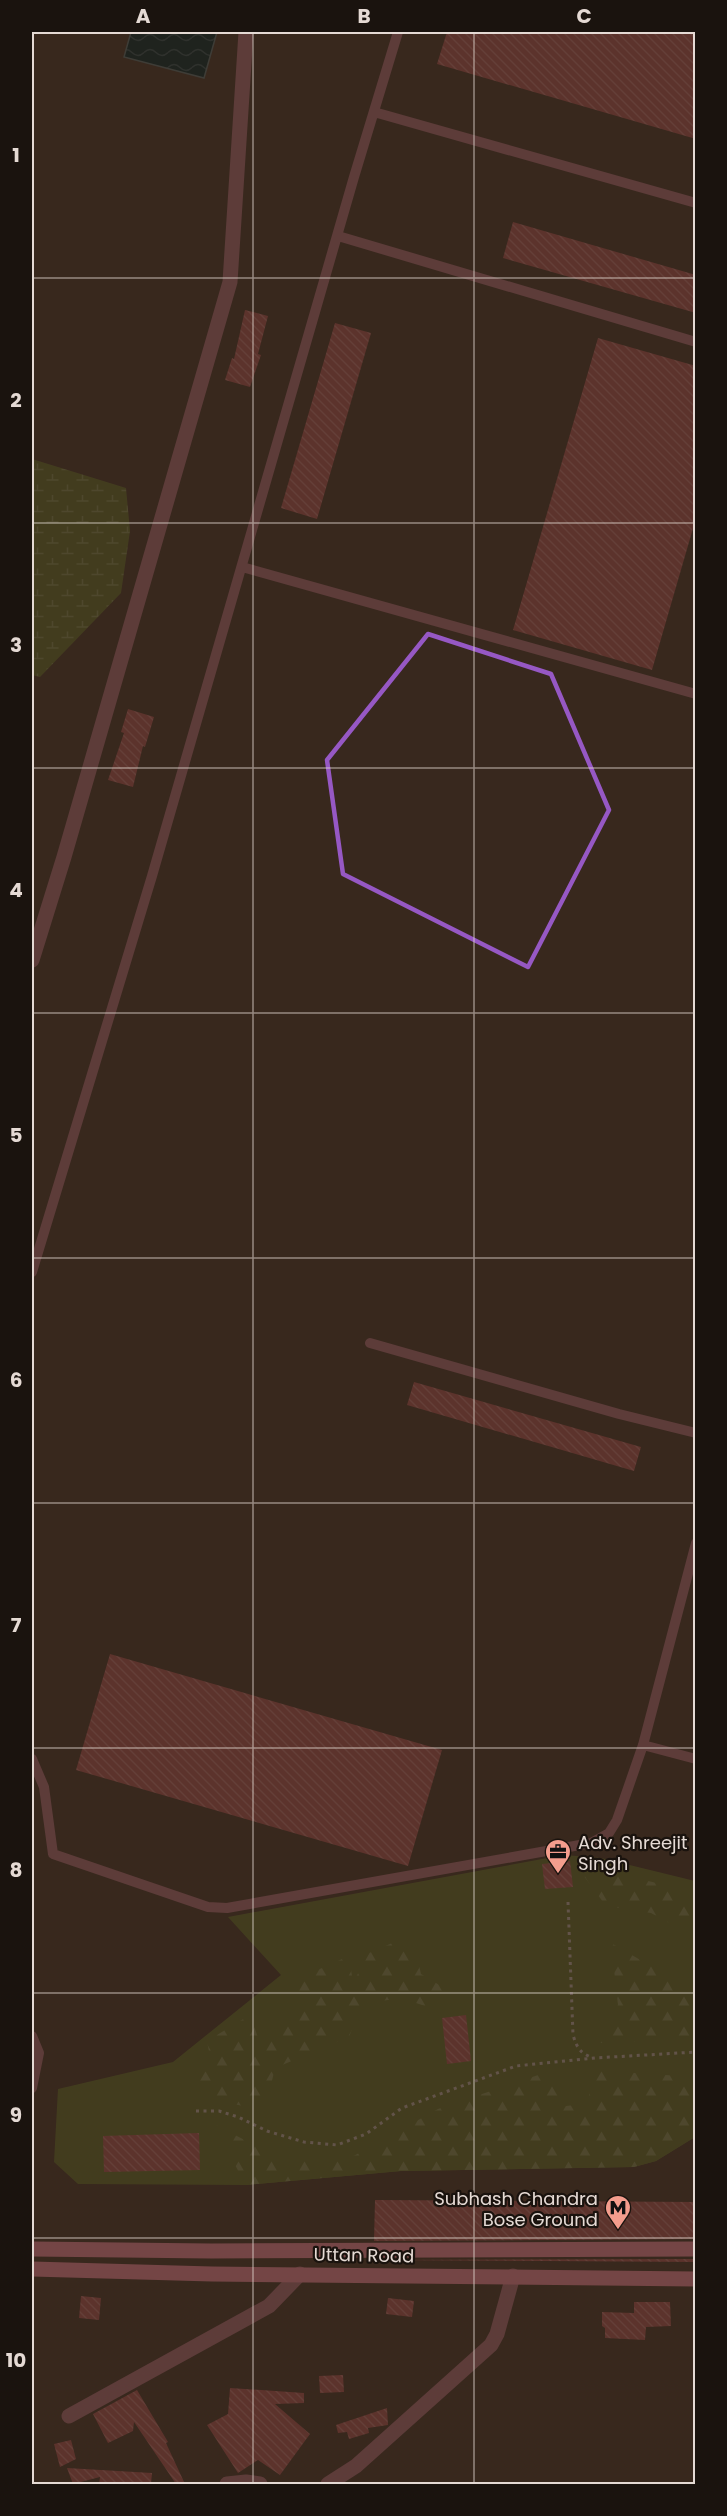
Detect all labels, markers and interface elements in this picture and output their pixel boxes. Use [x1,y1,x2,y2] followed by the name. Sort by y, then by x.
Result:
[136,2,151,30] text: A
[357,2,371,30] text: B
[576,2,592,30] text: C
[12,141,20,169] text: 1
[10,386,22,414] text: 2
[10,631,22,659] text: 3
[9,876,23,904] text: 4
[10,1121,23,1149] text: 5
[10,1366,22,1394] text: 6
[11,1611,22,1639] text: 7
[578,1830,688,1876] place label: Adv. Shreejit Singh
[543,1837,573,1875] office icon: Adv. Shreejit Singh
[10,1856,22,1884] text: 8
[10,2101,22,2129] text: 9
[434,2186,598,2232] place label: Subhash Chandra Bose Ground
[603,2193,633,2231] metro station icon: Subhash Chandra Bose Ground
[314,2242,414,2268] street label: Uttan Road
[6,2346,26,2374] text: 10

